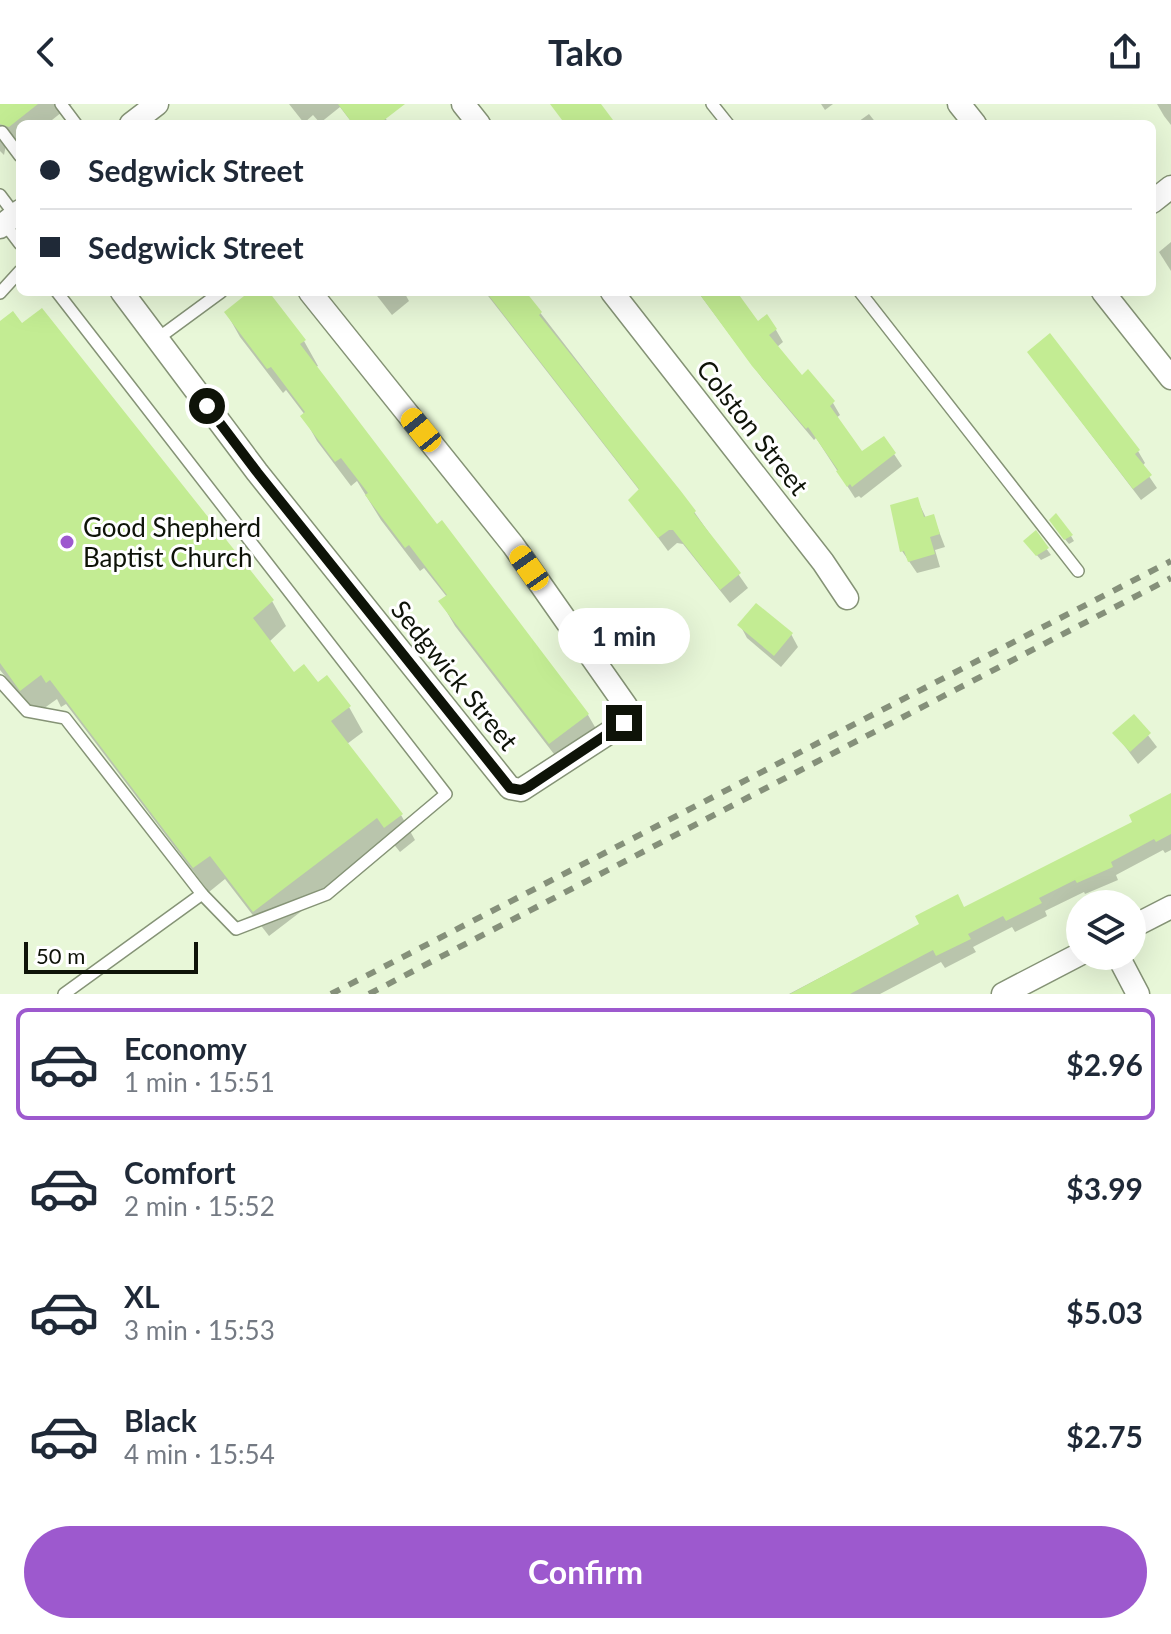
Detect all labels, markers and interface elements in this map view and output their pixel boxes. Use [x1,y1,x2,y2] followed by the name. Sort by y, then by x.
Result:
[24,30,68,74] icon: back
[548,30,623,74] text: Tako
[1103,30,1147,74] icon: share
[88,152,304,188] text: Sedgwick Street
[88,229,304,265] text: Sedgwick Street
[690,353,816,502] street label: Colston Street
[189,388,225,424] route start
[397,404,445,456] car
[83,511,261,573] place label: Good Shepherd Baptist Church
[58,533,76,551] marker: Good Shepherd Baptist Church
[505,541,553,595] car
[385,594,526,757] street label: Sedgwick Street
[558,607,690,663] callout: 1 min
[592,620,656,652] text: 1 min
[606,705,642,741] route end
[1066,890,1146,970] map controls
[1066,890,1146,970] button: layers
[24,938,198,974] scale bar
[36,942,85,969] text: 50 m
[28,1028,100,1100] icon: car
[124,1030,247,1066] text: Economy
[1066,1046,1143,1082] text: $2.96
[124,1066,275,1098] text: 1 min · 15:51
[28,1152,100,1224] icon: car
[124,1154,236,1190] text: Comfort
[1066,1170,1143,1206] text: $3.99
[124,1190,275,1222] text: 2 min · 15:52
[28,1276,100,1348] icon: car
[124,1278,160,1314] text: XL
[1066,1294,1143,1330] text: $5.03
[124,1314,275,1346] text: 3 min · 15:53
[28,1400,100,1472] icon: car
[124,1402,197,1438] text: Black
[1066,1418,1143,1454] text: $2.75
[124,1438,275,1470] text: 4 min · 15:54
[24,1526,1147,1618] button: Confirm

